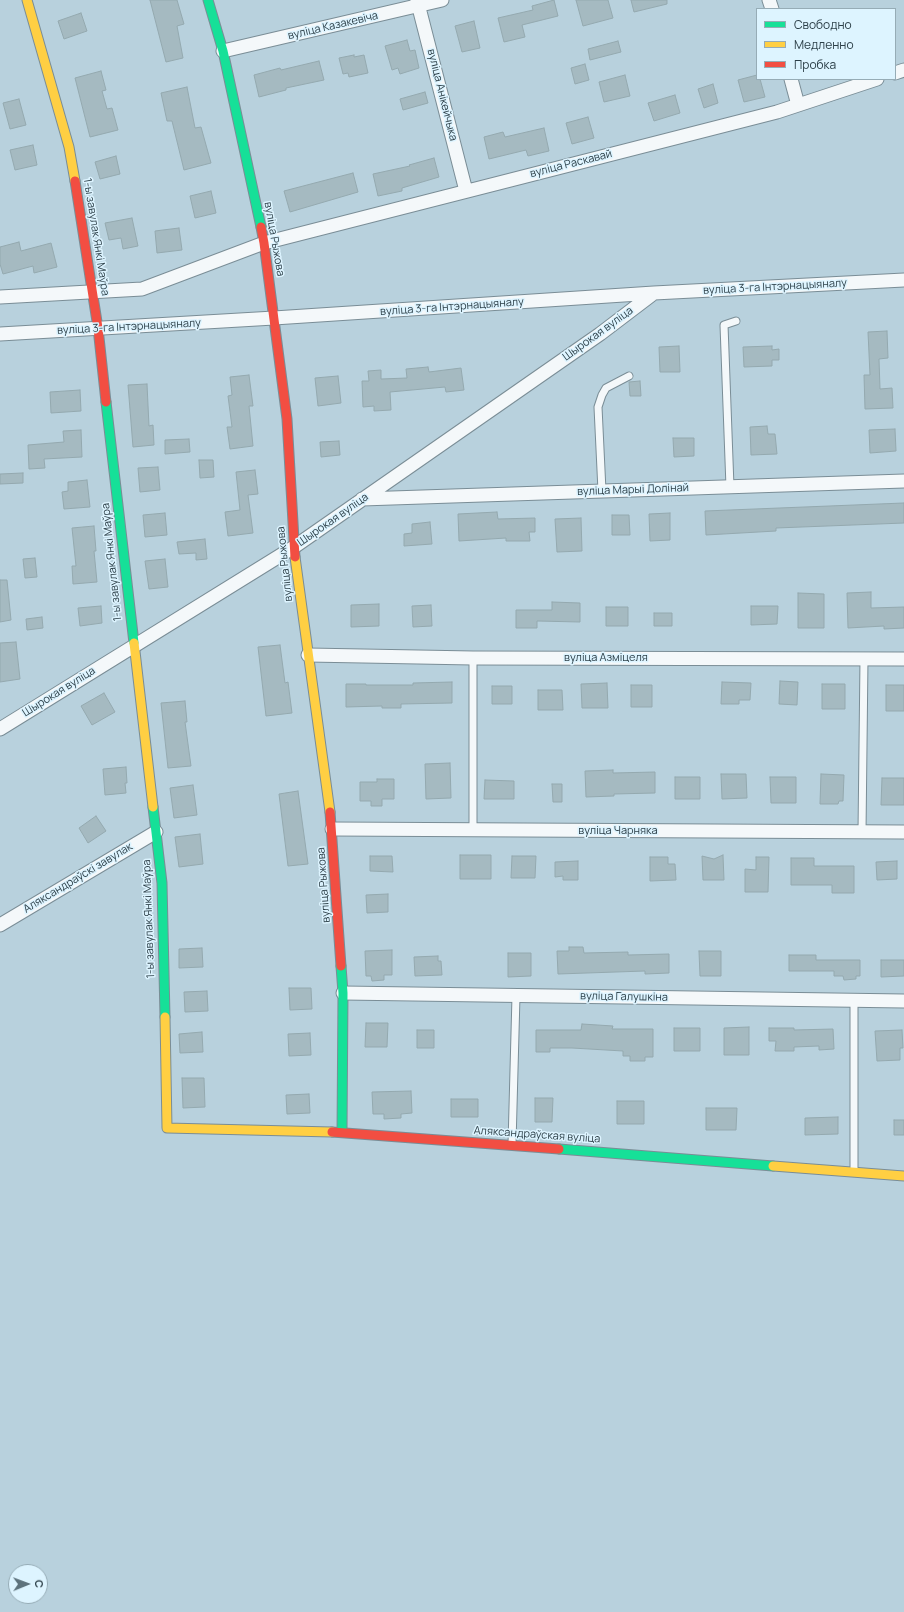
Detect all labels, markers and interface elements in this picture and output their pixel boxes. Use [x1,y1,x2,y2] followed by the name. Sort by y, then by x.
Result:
[756,8,896,80] legend
[287,9,379,43] street label: вуліца Казакевіча
[794,16,852,33] text: Свободно
[794,36,854,53] text: Медленно
[424,48,460,142] street label: вуліца Анікейчыка
[794,56,836,73] text: Пробка
[529,147,613,181] street label: вуліца Раскавай
[80,177,112,297] street label: 1-ы завулак Янкі Маўра
[261,201,287,277] street label: вуліца Рыжова
[703,277,847,297] street label: вуліца 3-га Інтэрнацыяналу
[380,295,524,319] street label: вуліца 3-га Інтэрнацыяналу
[560,304,636,364] street label: Шырокая вуліца
[57,317,201,337] street label: вуліца 3-га Інтэрнацыяналу
[577,481,689,499] street label: вуліца Марыі Долінай
[295,491,371,549] street label: Шырокая вуліца
[99,502,125,622] street label: 1-ы завулак Янкі Маўра
[274,526,296,602] street label: вуліца Рыжова
[564,651,648,665] street label: вуліца Азміцеля
[20,664,98,720] street label: Шырокая вуліца
[578,824,658,838] street label: вуліца Чарняка
[21,840,135,916] street label: Аляксандраўскі завулак
[315,847,333,923] street label: вуліца Рыжова
[140,859,158,979] street label: 1-ы завулак Янкі Маўра
[580,990,668,1004] street label: вуліца Галушкіна
[473,1124,601,1146] street label: Аляксандраўская вуліца
[8,1564,48,1604] north arrow
[32,1580,47,1588] text: С

